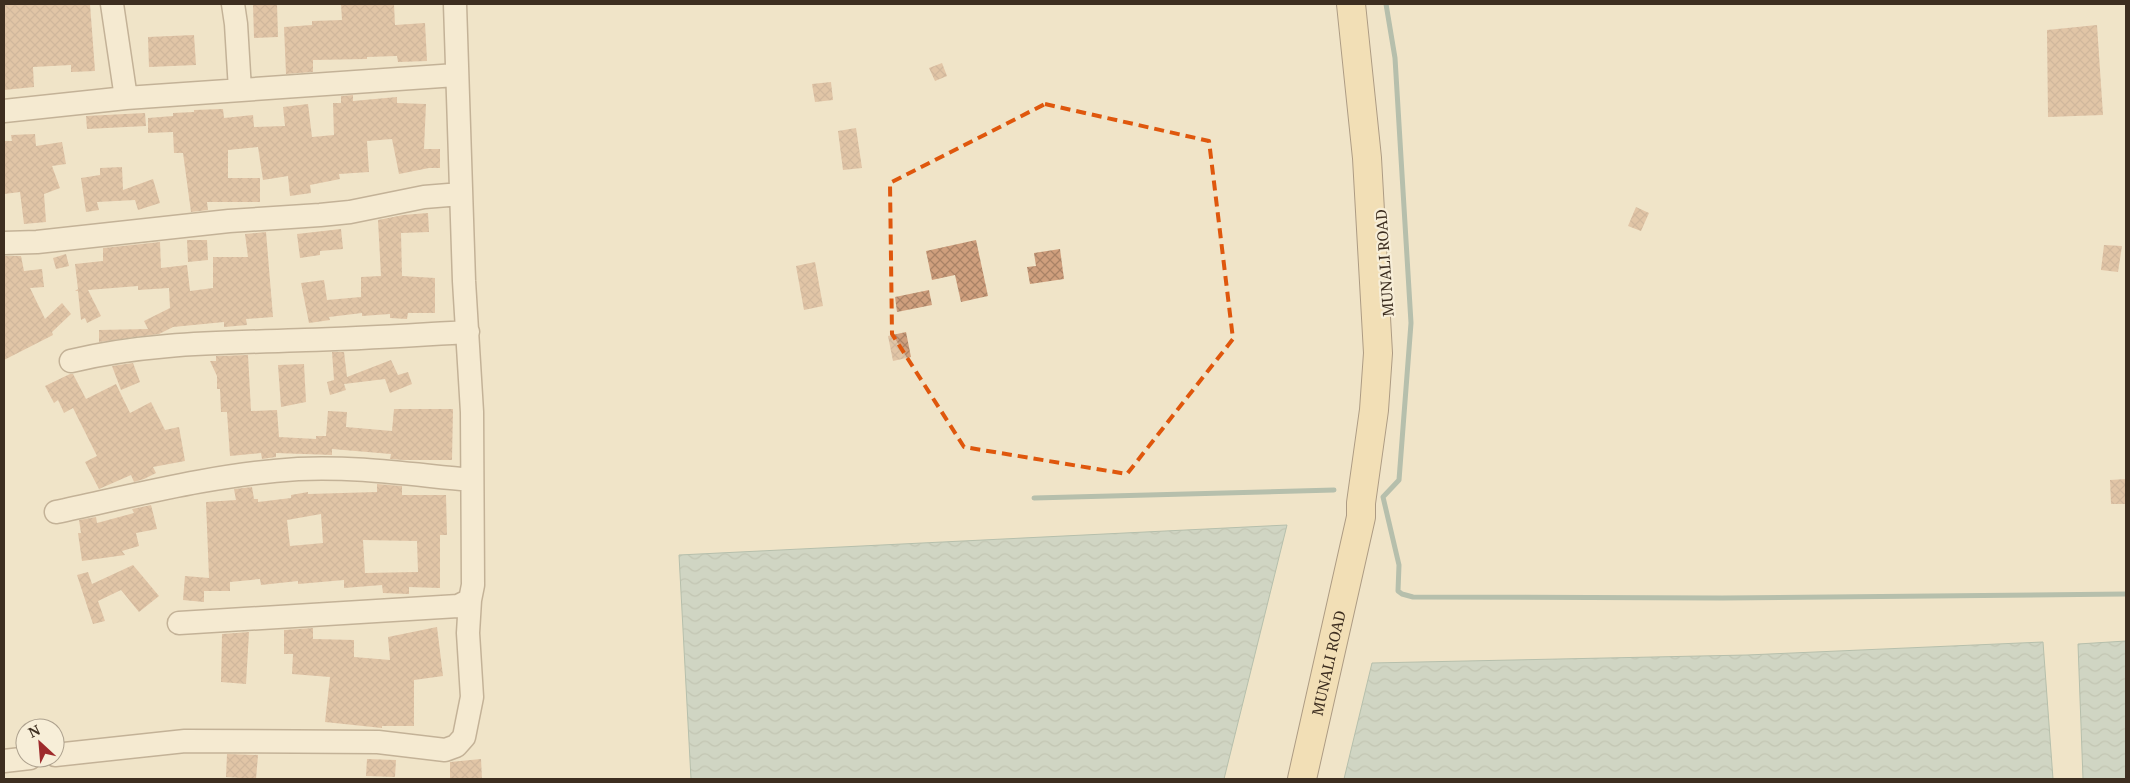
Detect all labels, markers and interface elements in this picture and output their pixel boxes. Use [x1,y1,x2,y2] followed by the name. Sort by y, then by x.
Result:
[1370,209,1398,317] street label: MUNALI ROAD
[1307,608,1350,718] street label: MUNALI ROAD
[15,718,65,768] north arrow
[25,720,43,742] text: N

